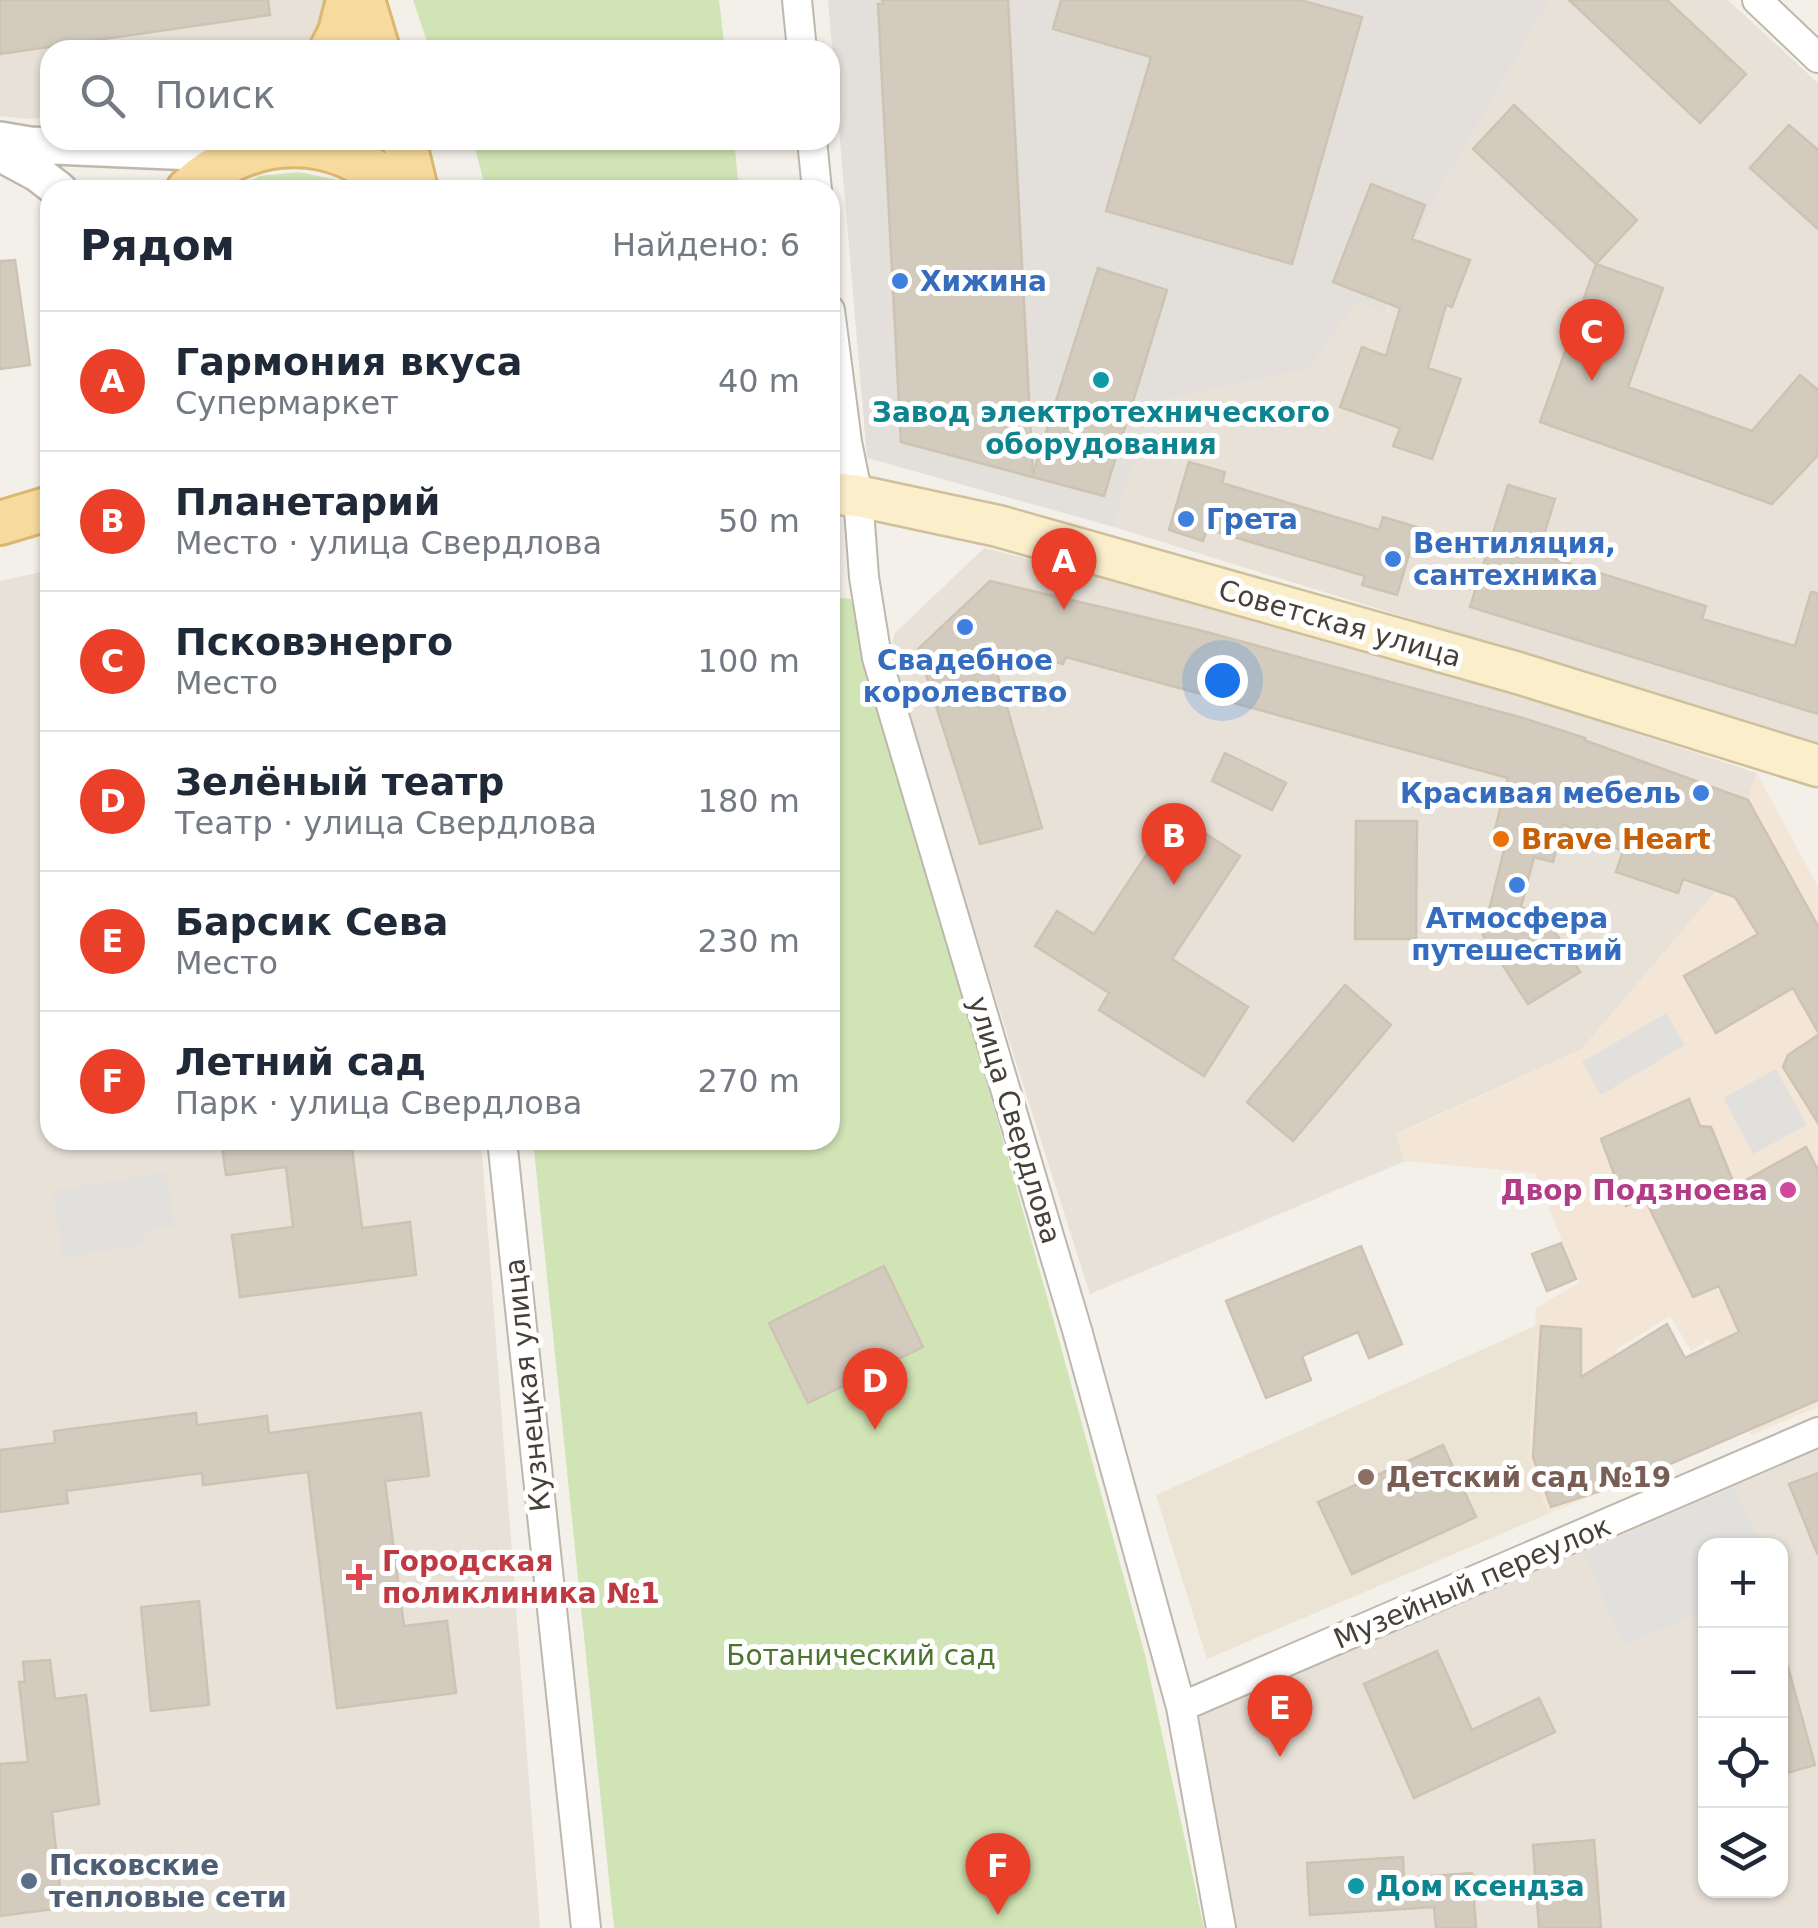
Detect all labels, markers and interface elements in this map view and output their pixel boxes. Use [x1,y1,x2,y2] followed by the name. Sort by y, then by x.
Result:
[40,40,840,150] search box
[75,68,130,123] icon: search
[155,73,275,117] text: Поиск
[80,221,235,270] text: Рядом
[612,226,800,264] text: Найдено: 6
[920,265,1047,298] place label: Хижина
[889,270,911,292] marker: Хижина
[1560,298,1624,381] pin: C
[175,340,523,384] text: Гармония вкуса
[100,362,125,400] text: A
[718,362,800,400] text: 40 m
[1090,369,1112,391] marker: Завод электротехнического оборудования
[175,384,399,422] text: Супермаркет
[872,396,1330,461] place label: Завод электротехнического оборудования
[175,480,440,524] text: Планетарий
[100,502,125,540] text: B
[718,502,800,540] text: 50 m
[1206,503,1298,536] place label: Грета
[1175,508,1197,530] marker: Грета
[175,524,602,562] text: Место · улица Свердлова
[1413,527,1616,592] place label: Вентиляция, сантехника
[1032,528,1096,610] pin: A
[1382,548,1404,570] marker: Вентиляция, сантехника
[1215,573,1465,674] street label: Советская улица
[954,616,976,638] marker: Свадебное королевство
[175,620,453,664] text: Псковэнерго
[101,642,124,680] text: C
[698,642,800,680] text: 100 m
[863,644,1067,709] place label: Свадебное королевство
[1197,655,1248,706] your location
[175,664,278,702] text: Место
[175,760,505,804] text: Зелёный театр
[1400,777,1681,810] place label: Красивая мебель
[99,782,126,820] text: D
[698,782,800,820] text: 180 m
[1690,782,1712,804] marker: Красивая мебель
[1142,802,1206,885] pin: B
[175,804,597,842] text: Театр · улица Свердлова
[1521,823,1711,856] place label: Brave Heart
[1490,828,1512,850] marker: Brave Heart
[1506,874,1528,896] marker: Атмосфера путешествий
[175,900,448,944] text: Барсик Сева
[1411,902,1623,967] place label: Атмосфера путешествий
[102,922,123,960] text: E
[698,922,800,960] text: 230 m
[175,944,278,982] text: Место
[961,992,1068,1248] street label: улица Свердлова
[175,1040,426,1084] text: Летний сад
[102,1062,123,1100] text: F
[698,1062,800,1100] text: 270 m
[175,1084,582,1122] text: Парк · улица Свердлова
[1501,1174,1768,1207] place label: Двор Подзноева
[1777,1179,1799,1201] marker: Двор Подзноева
[498,1257,557,1513] street label: Кузнецкая улица
[842,1348,908,1430] pin: D
[1386,1461,1671,1494] place label: Детский сад №19
[1355,1466,1377,1488] marker: Детский сад №19
[1329,1509,1616,1656] street label: Музейный переулок
[1698,1538,1788,1898] map controls
[1698,1538,1788,1628] button: +
[382,1545,660,1610] place label: Городская поликлиника №1
[346,1564,372,1590] marker: Городская поликлиника №1
[1698,1628,1788,1718] button: −
[726,1639,996,1672] park label: Ботанический сад
[1248,1674,1312,1757] pin: E
[1698,1718,1788,1808] button: locate
[1698,1808,1788,1898] button: layers
[966,1832,1030,1915] pin: F
[49,1849,287,1914] place label: Псковские тепловые сети
[18,1870,40,1892] marker: Псковские тепловые сети
[1376,1870,1585,1903] place label: Дом ксендза
[1345,1875,1367,1897] marker: Дом ксендза

